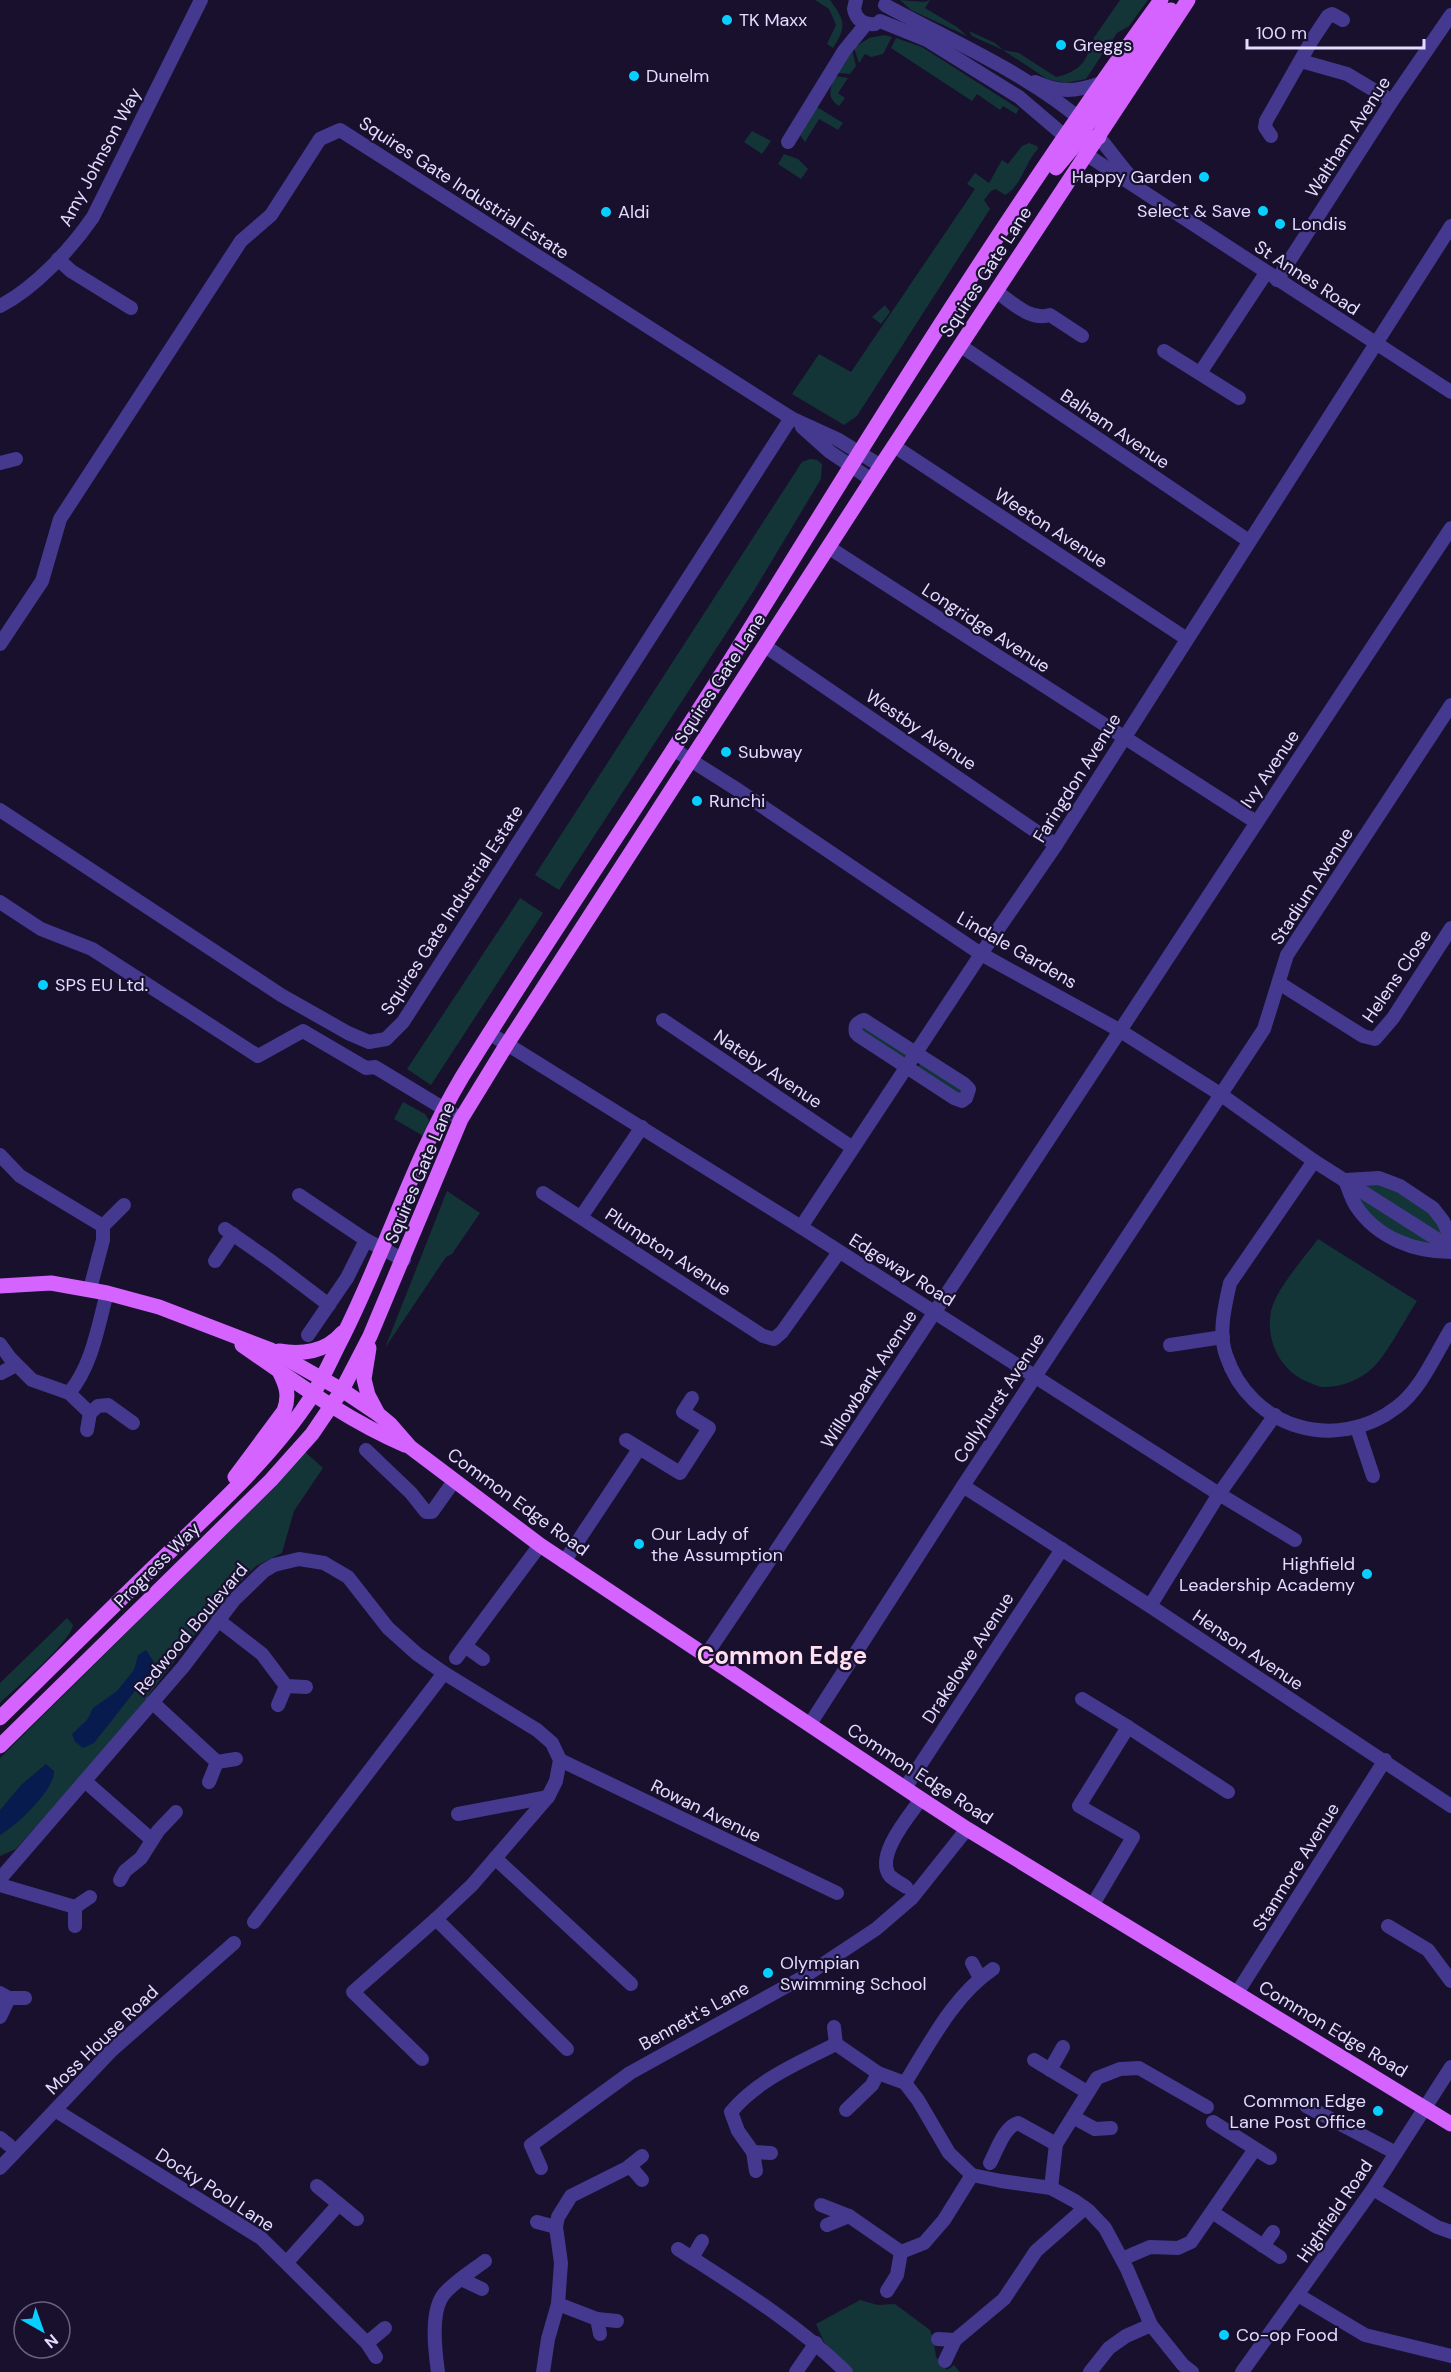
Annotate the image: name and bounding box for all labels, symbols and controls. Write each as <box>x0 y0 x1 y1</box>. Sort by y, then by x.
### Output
place label: TK Maxx <box>739 8 807 32</box>
scale bar <box>1247 12 1424 50</box>
marker: TK Maxx <box>720 13 734 27</box>
text: 100 m <box>1256 21 1307 45</box>
place label: Greggs <box>1073 33 1132 57</box>
marker: Greggs <box>1054 38 1068 52</box>
place label: Dunelm <box>646 64 709 88</box>
marker: Dunelm <box>627 69 641 83</box>
street label: Waltham Avenue <box>1300 72 1396 202</box>
street label: Amy Johnson Way <box>53 83 147 231</box>
street label: Squires Gate Industrial Estate <box>354 111 574 265</box>
place label: Happy Garden <box>1072 165 1192 189</box>
marker: Happy Garden <box>1197 170 1211 184</box>
place label: Select & Save <box>1137 199 1251 223</box>
place label: Aldi <box>618 200 650 224</box>
street label: Squires Gate Lane <box>935 202 1037 342</box>
marker: Select & Save <box>1256 204 1270 218</box>
marker: Aldi <box>599 205 613 219</box>
place label: Londis <box>1292 212 1347 236</box>
marker: Londis <box>1273 217 1287 231</box>
street label: St Annes Road <box>1250 235 1364 321</box>
street label: Balham Avenue <box>1056 384 1174 474</box>
street label: Weeton Avenue <box>990 482 1112 574</box>
street label: Longridge Avenue <box>917 578 1055 678</box>
street label: Squires Gate Lane <box>669 609 771 749</box>
street label: Westby Avenue <box>861 684 981 776</box>
street label: Faringdon Avenue <box>1028 709 1126 847</box>
street label: Ivy Avenue <box>1235 725 1305 813</box>
place label: Subway <box>738 740 803 764</box>
marker: Subway <box>719 745 733 759</box>
place label: Runchi <box>709 789 765 813</box>
marker: Runchi <box>690 794 704 808</box>
street label: Squires Gate Industrial Estate <box>375 800 529 1020</box>
street label: Stadium Avenue <box>1265 823 1359 949</box>
street label: Lindale Gardens <box>953 906 1081 994</box>
street label: Helens Close <box>1357 925 1437 1027</box>
place label: SPS EU Ltd. <box>55 973 148 997</box>
marker: SPS EU Ltd. <box>36 978 50 992</box>
street label: Nateby Avenue <box>709 1024 827 1114</box>
street label: Squires Gate Lane <box>379 1099 461 1247</box>
street label: Plumpton Avenue <box>600 1202 736 1302</box>
street label: Edgeway Road <box>844 1228 960 1312</box>
street label: Willowbank Avenue <box>815 1305 923 1453</box>
street label: Collyhurst Avenue <box>948 1328 1050 1468</box>
street label: Common Edge Road <box>442 1442 594 1562</box>
street label: Progress Way <box>109 1517 205 1613</box>
place label: Our Lady of the Assumption <box>651 1522 783 1567</box>
marker: Our Lady of the Assumption <box>632 1537 646 1551</box>
place label: Highfield Leadership Academy <box>1179 1552 1355 1597</box>
street label: Redwood Boulevard <box>129 1558 253 1700</box>
marker: Highfield Leadership Academy <box>1360 1567 1374 1581</box>
street label: Drakelowe Avenue <box>917 1588 1019 1728</box>
street label: Henson Avenue <box>1188 1604 1308 1696</box>
district label: Common Edge <box>697 1640 867 1671</box>
street label: Common Edge Road <box>842 1718 998 1830</box>
street label: Rowan Avenue <box>647 1774 765 1848</box>
street label: Stanmore Avenue <box>1247 1798 1345 1936</box>
place label: Olympian Swimming School <box>780 1951 927 1996</box>
marker: Olympian Swimming School <box>761 1966 775 1980</box>
street label: Common Edge Road <box>1254 1975 1412 2083</box>
street label: Bennett's Lane <box>635 1976 753 2056</box>
street label: Moss House Road <box>40 1980 164 2100</box>
place label: Common Edge Lane Post Office <box>1230 2089 1366 2134</box>
marker: Common Edge Lane Post Office <box>1371 2104 1385 2118</box>
street label: Docky Pool Lane <box>151 2143 279 2237</box>
street label: Highfield Road <box>1292 2155 1378 2267</box>
north arrow <box>12 2300 72 2360</box>
place label: Co-op Food <box>1236 2323 1338 2347</box>
marker: Co-op Food <box>1217 2328 1231 2342</box>
text: N <box>40 2329 63 2353</box>

